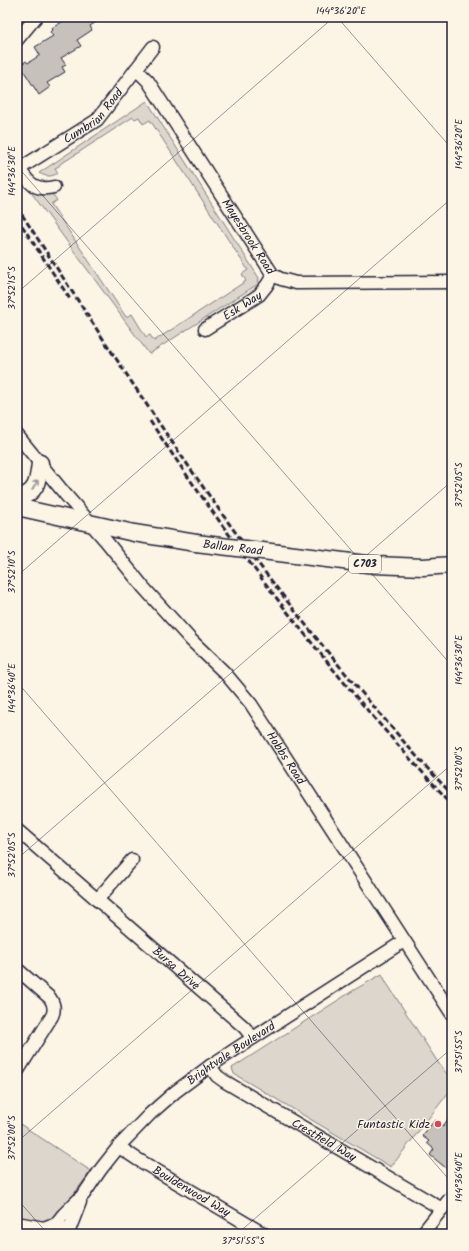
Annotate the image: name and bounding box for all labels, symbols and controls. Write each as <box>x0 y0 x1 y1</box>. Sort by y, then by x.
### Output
text: 144°36'20"E <box>316 3 367 19</box>
street label: Cumbrian Road <box>59 83 128 148</box>
text: 144°36'20"E <box>451 118 467 169</box>
text: 144°36'30"E <box>4 145 20 196</box>
street label: Mayesbrook Road <box>217 195 280 279</box>
text: 37°52'15"S <box>4 266 20 310</box>
street label: Esk Way <box>219 286 266 325</box>
text: 37°52'05"S <box>451 462 467 508</box>
one-way arrow <box>31 479 39 491</box>
street label: Ballan Road <box>202 534 265 561</box>
text: 37°52'10"S <box>4 550 20 594</box>
road number: C703 <box>349 555 381 573</box>
text: 144°36'30"E <box>451 634 467 685</box>
text: 144°36'40"E <box>4 662 20 713</box>
street label: Hobbs Road <box>262 727 311 789</box>
text: 37°52'00"S <box>451 746 467 791</box>
text: 37°52'05"S <box>4 832 20 878</box>
street label: Bursa Drive <box>148 942 205 995</box>
street label: Brightvale Boulevard <box>183 1016 280 1090</box>
text: 37°51'55"S <box>451 1030 467 1074</box>
street label: Crestfield Way <box>288 1113 361 1167</box>
text: 37°52'00"S <box>4 1115 20 1160</box>
place label: Funtastic Kidz <box>357 1115 430 1134</box>
marker: Funtastic Kidz <box>433 1119 443 1129</box>
text: 144°36'40"E <box>451 1151 467 1202</box>
street label: Boulderwood Way <box>149 1161 234 1222</box>
text: 37°51'55"S <box>221 1233 265 1249</box>

